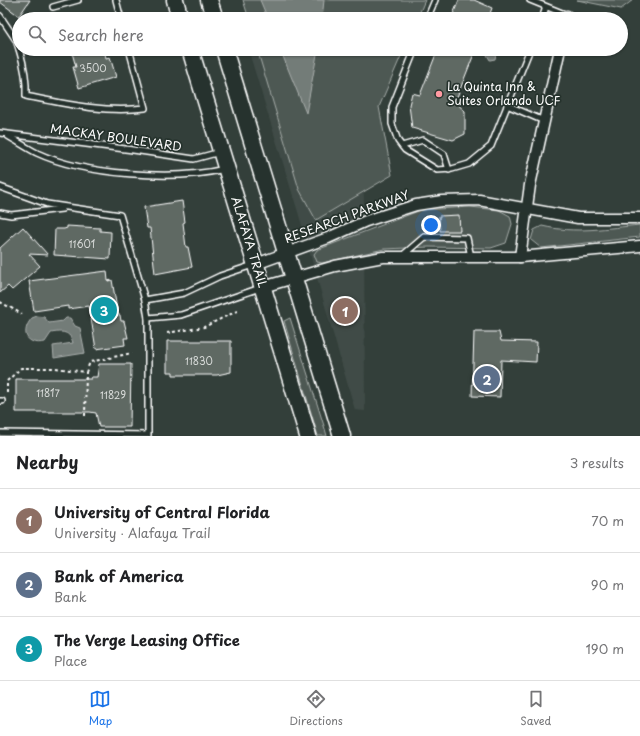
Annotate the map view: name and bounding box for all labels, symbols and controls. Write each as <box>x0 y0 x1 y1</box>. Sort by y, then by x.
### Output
search box <box>12 12 628 56</box>
icon: search <box>26 23 48 45</box>
text: Search here <box>58 23 144 46</box>
house number: 3500 <box>79 60 107 75</box>
place label: La Quinta Inn & Suites Orlando UCF <box>447 77 561 109</box>
marker: La Quinta Inn & Suites Orlando UCF <box>434 89 444 99</box>
street label: MACKAY BOULEVARD <box>49 119 183 155</box>
street label: RESEARCH PARKWAY <box>282 185 412 247</box>
street label: ALAFAYA TRAIL <box>228 194 272 290</box>
your location <box>421 215 441 235</box>
house number: 11601 <box>69 236 95 251</box>
pin: 3 <box>91 295 117 325</box>
pin: 1 <box>332 296 358 326</box>
house number: 11830 <box>185 353 213 368</box>
pin: 2 <box>474 364 500 394</box>
house number: 11817 <box>36 385 61 400</box>
house number: 11829 <box>100 387 126 402</box>
text: Nearby <box>16 449 78 475</box>
text: 3 results <box>570 453 624 472</box>
text: University of Central Florida <box>54 500 270 523</box>
text: 1 <box>26 511 32 530</box>
text: 70 m <box>591 511 624 530</box>
text: University · Alafaya Trail <box>54 523 211 542</box>
text: Bank of America <box>54 564 184 587</box>
text: 2 <box>24 575 34 594</box>
text: 90 m <box>591 575 624 594</box>
text: Bank <box>54 587 87 606</box>
text: The Verge Leasing Office <box>54 628 240 651</box>
text: 3 <box>25 639 33 658</box>
text: 190 m <box>585 639 624 658</box>
text: Place <box>54 651 87 670</box>
tab: Map <box>89 688 112 729</box>
tab: Directions <box>289 688 343 729</box>
tab: Saved <box>520 688 551 729</box>

